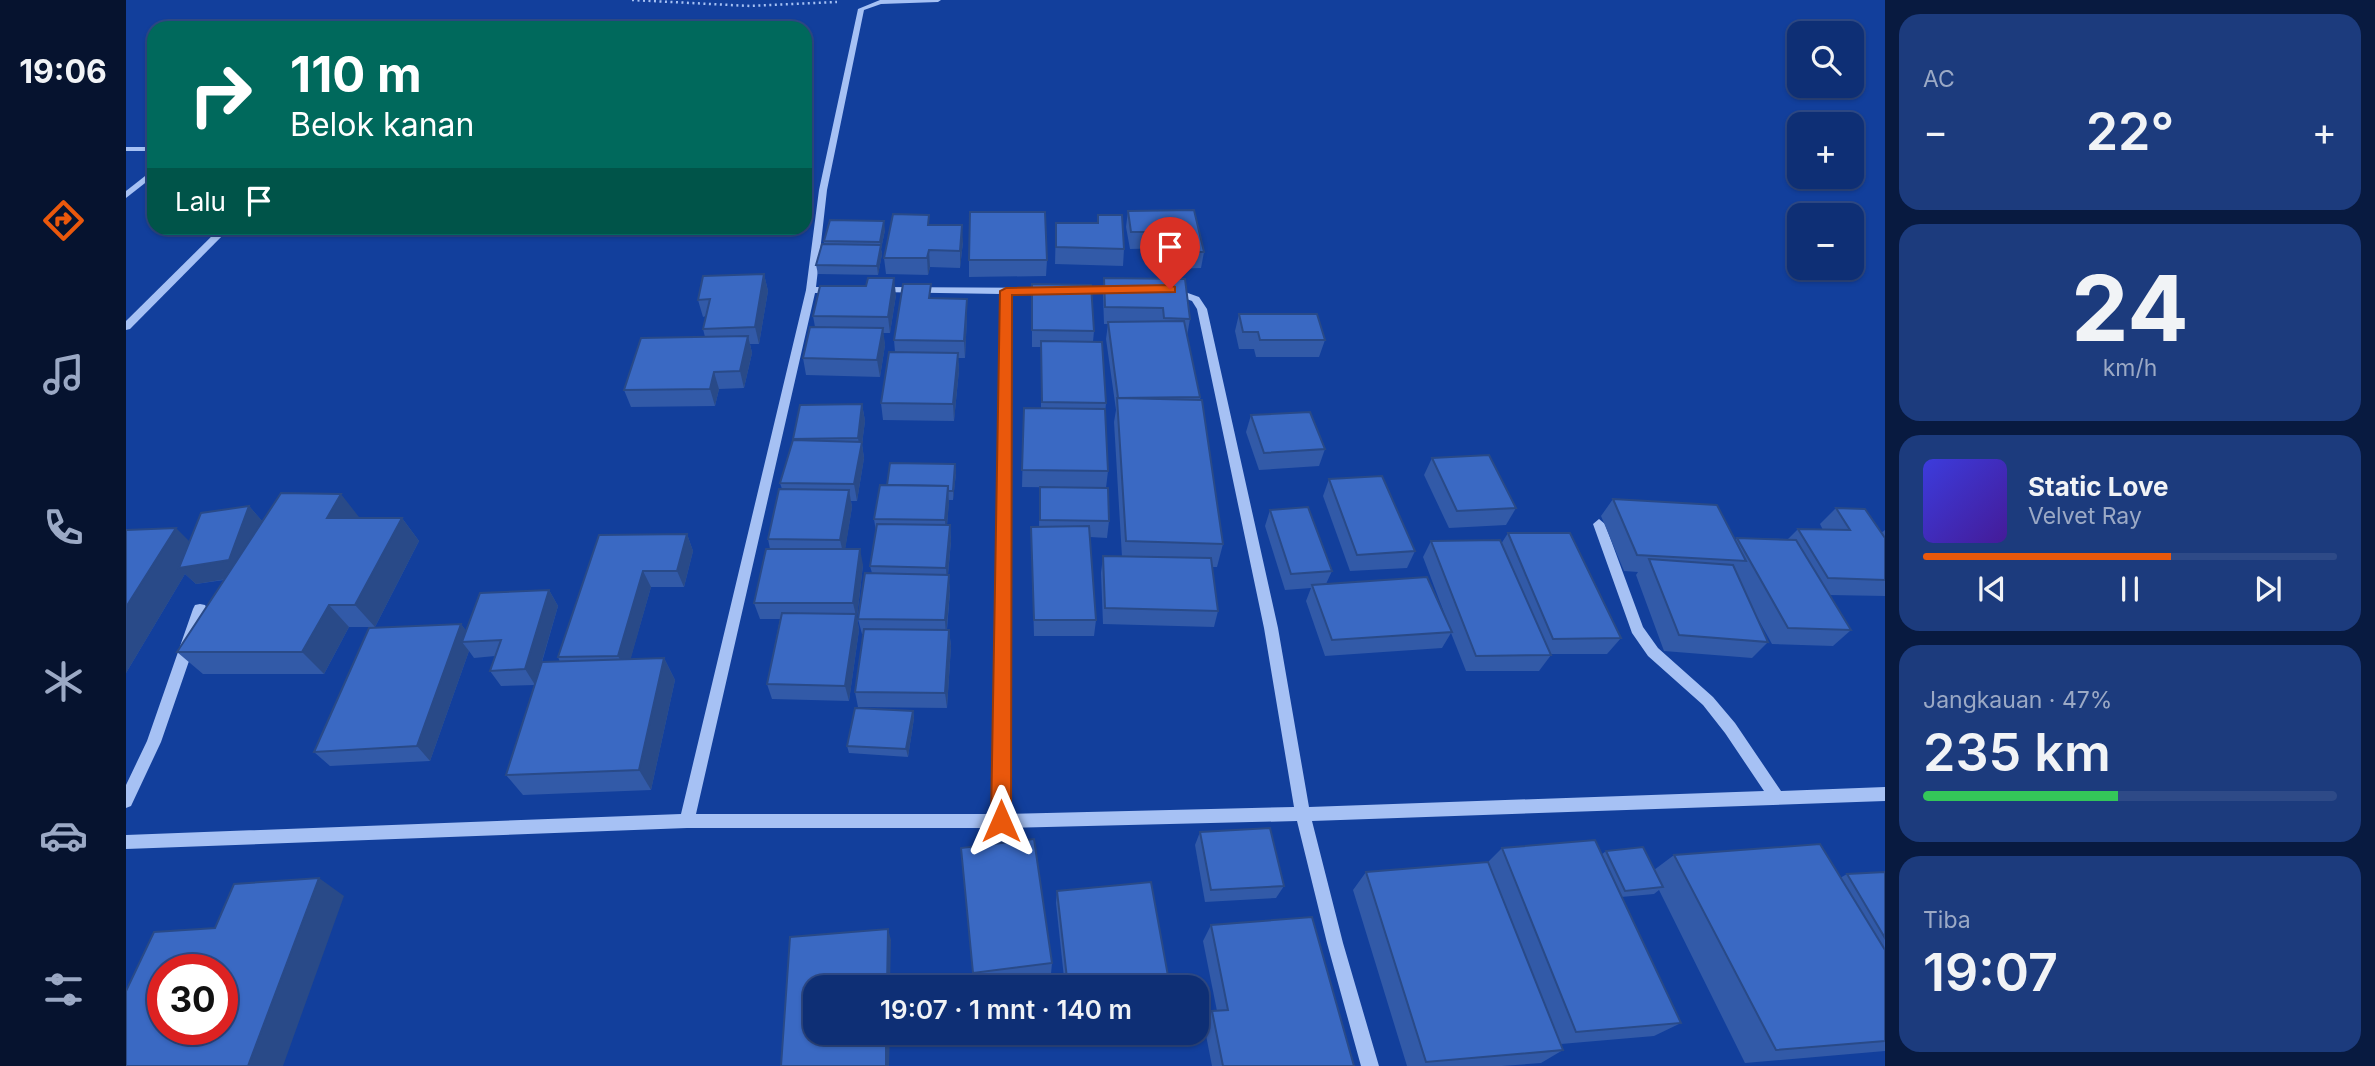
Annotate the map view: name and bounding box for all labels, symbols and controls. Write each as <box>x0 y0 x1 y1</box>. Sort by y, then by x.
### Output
map controls <box>1787 21 1864 280</box>
button: search <box>1787 21 1864 98</box>
text: 110 m <box>290 45 422 104</box>
icon: right <box>175 49 266 140</box>
text: 19:06 <box>19 52 107 91</box>
text: AC <box>1923 65 1955 93</box>
text: 22° <box>2086 100 2174 163</box>
text: Belok kanan <box>290 105 474 144</box>
text: − <box>1923 108 1948 154</box>
text: + <box>2312 108 2337 154</box>
button: + <box>1787 112 1864 189</box>
icon: arrive <box>240 182 278 220</box>
text: Lalu <box>175 186 226 217</box>
icon: directions <box>39 196 88 245</box>
button: − <box>1787 203 1864 280</box>
pin <box>1140 217 1200 289</box>
icon: arrive <box>1151 228 1189 266</box>
text: 24 <box>2071 253 2189 363</box>
icon: music <box>39 350 88 399</box>
text: km/h <box>2103 354 2157 382</box>
text: Static Love <box>2028 471 2169 502</box>
text: Velvet Ray <box>2028 502 2142 530</box>
icon: phone <box>39 503 88 552</box>
icon: previous <box>1973 570 2011 608</box>
icon: pause <box>2111 570 2149 608</box>
icon: next <box>2249 570 2287 608</box>
icon: climate <box>39 657 88 706</box>
text: Jangkauan · 47% <box>1923 686 2112 714</box>
text: 235 km <box>1923 721 2111 784</box>
position arrow <box>964 784 1038 858</box>
icon: car <box>39 811 88 860</box>
text: Tiba <box>1923 906 1971 934</box>
text: 19:07 <box>1923 941 2058 1004</box>
speed limit sign: 30 <box>147 954 238 1045</box>
icon: filters <box>39 965 88 1014</box>
text: 19:07 · 1 mnt · 140 m <box>880 994 1132 1025</box>

